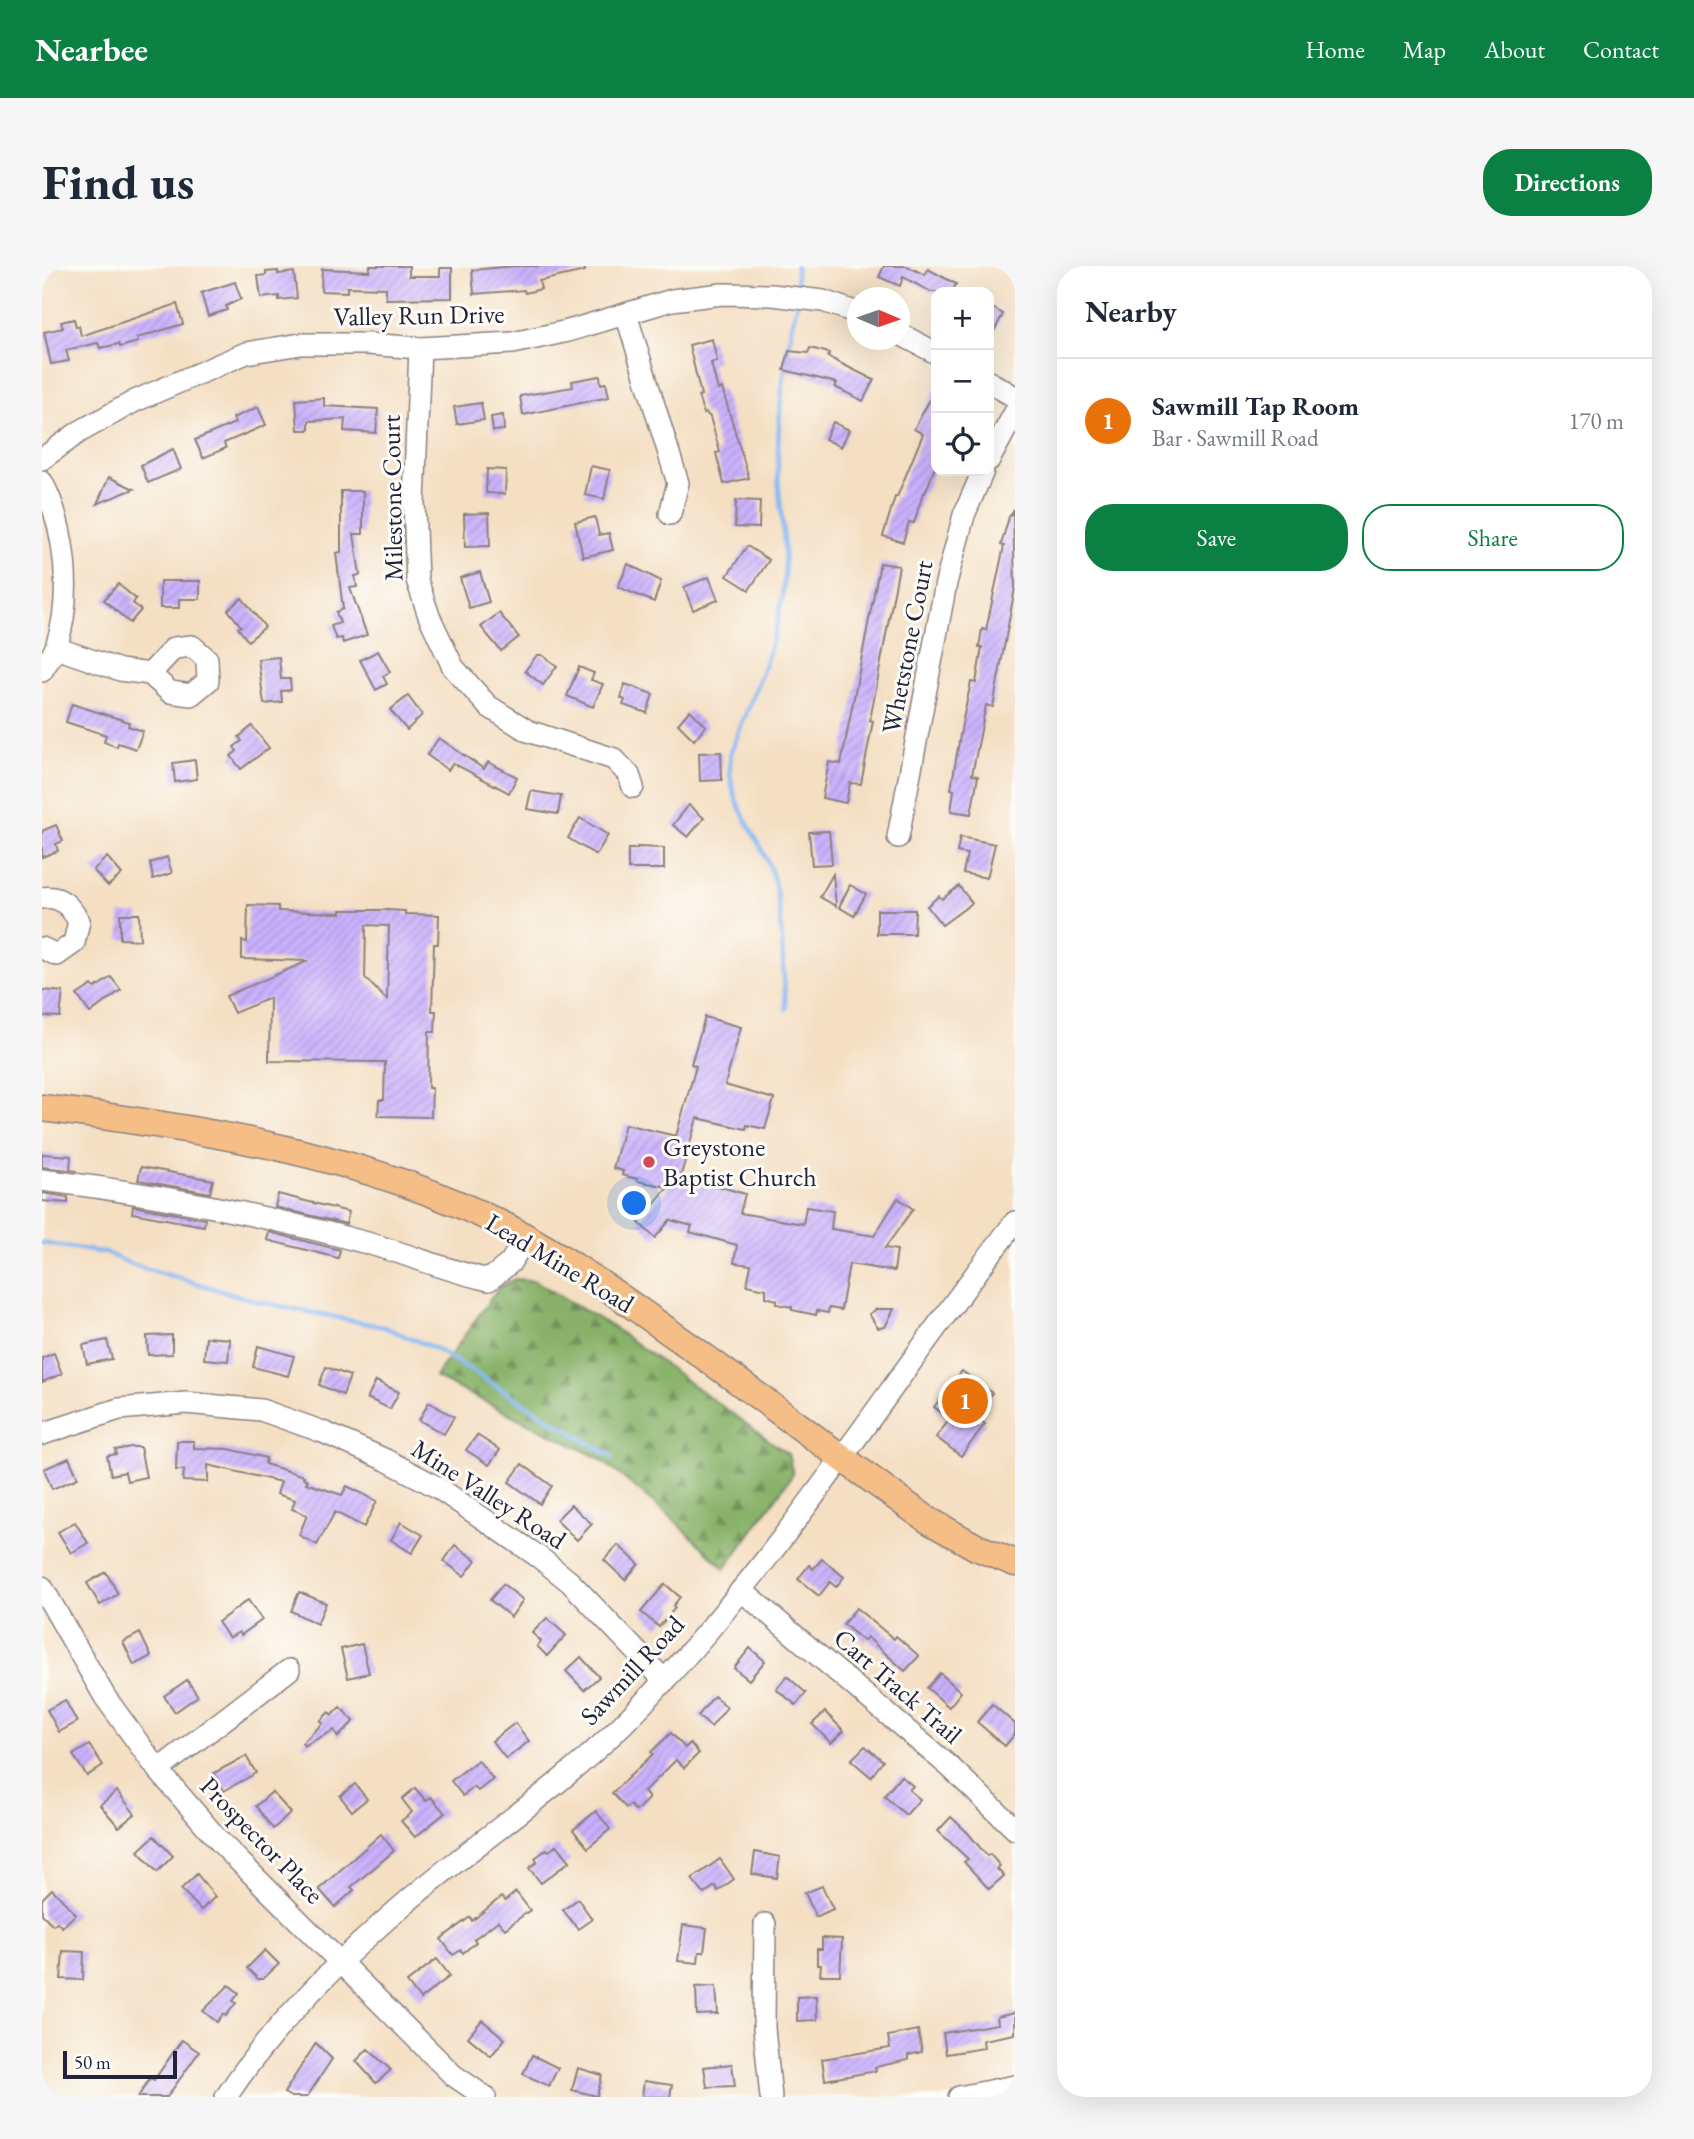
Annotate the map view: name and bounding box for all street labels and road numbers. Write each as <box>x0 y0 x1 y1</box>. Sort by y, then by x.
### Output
street label: Valley Run Drive <box>333 297 505 333</box>
street label: Milestone Court <box>374 414 410 582</box>
street label: Whetstone Court <box>874 557 940 737</box>
street label: Lead Mine Road <box>480 1205 641 1321</box>
street label: Mine Valley Road <box>405 1431 573 1557</box>
street label: Sawmill Road <box>572 1607 692 1732</box>
street label: Cart Track Trail <box>827 1621 969 1751</box>
street label: Prospector Place <box>193 1769 331 1911</box>

